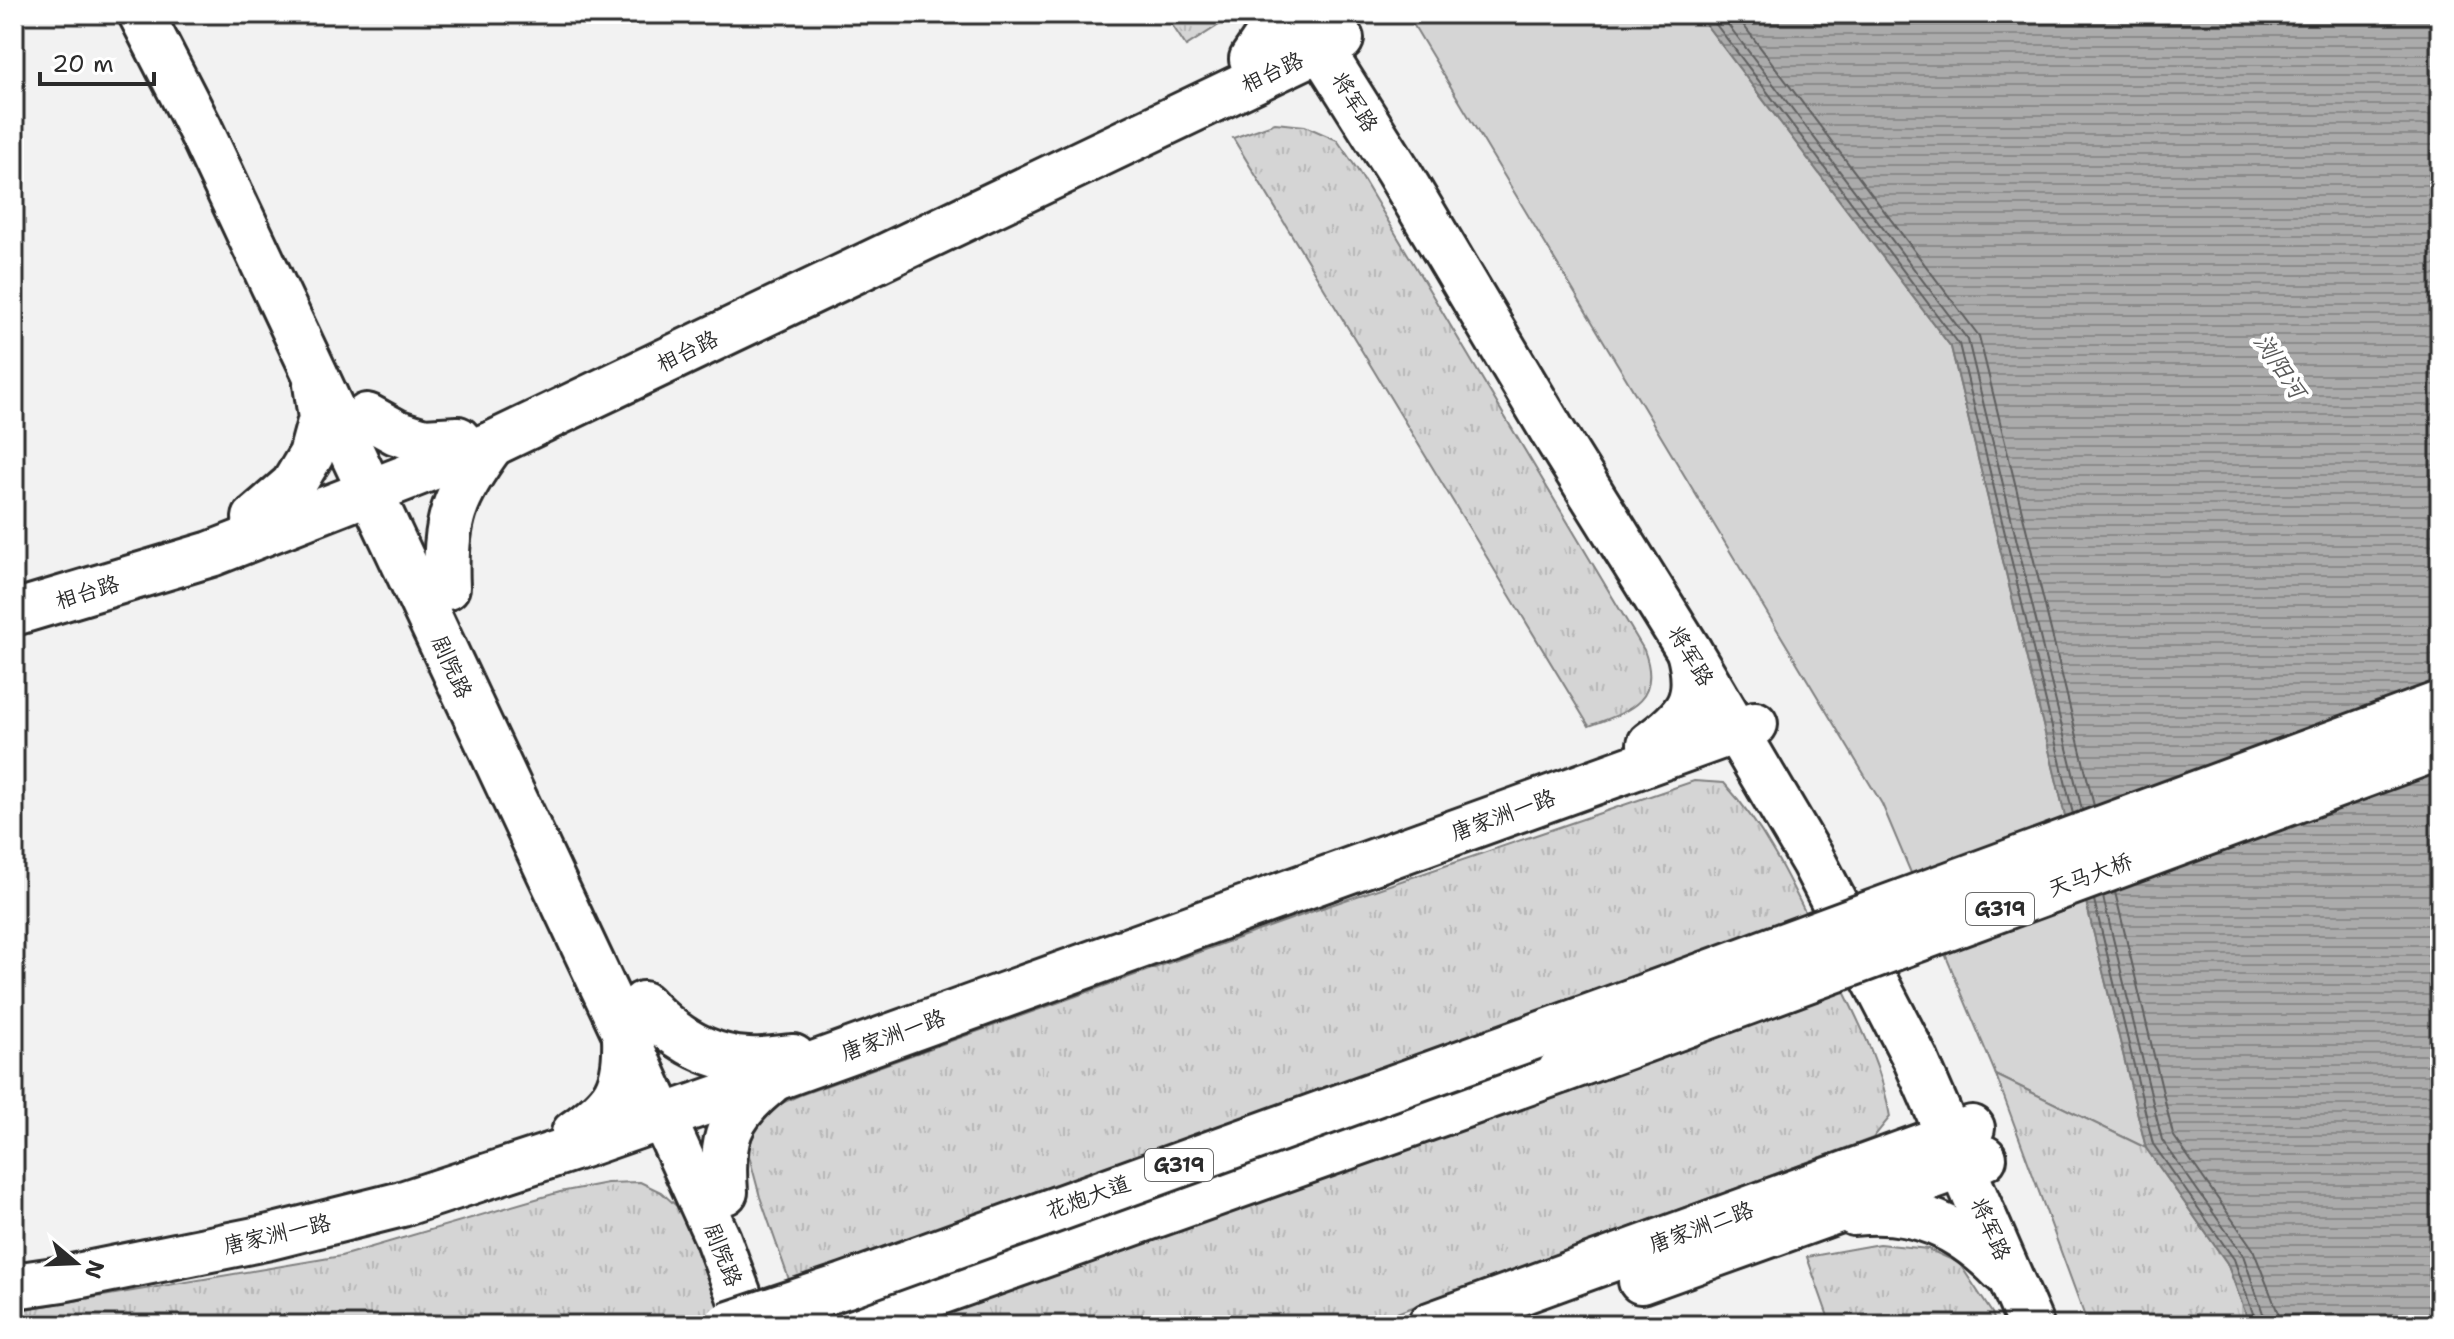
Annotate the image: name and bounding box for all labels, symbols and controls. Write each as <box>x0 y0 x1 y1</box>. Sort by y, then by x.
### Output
scale bar <box>40 36 154 86</box>
street label: 相台路 <box>1236 45 1308 99</box>
text: 20 m <box>52 48 114 80</box>
street label: 将军路 <box>1325 66 1385 138</box>
street label: 相台路 <box>651 323 723 379</box>
water label: 浏阳河 <box>2247 327 2316 408</box>
street label: 相台路 <box>51 568 123 616</box>
street label: 将军路 <box>1662 620 1720 692</box>
street label: 剧院路 <box>425 631 479 703</box>
street label: 唐家洲一路 <box>1446 783 1560 847</box>
street label: 天马大桥 <box>2044 846 2136 904</box>
road number: G319 <box>1966 893 2034 925</box>
street label: 唐家洲一路 <box>836 1003 950 1067</box>
road number: G319 <box>1145 1149 1213 1181</box>
street label: 花炮大道 <box>1042 1168 1134 1226</box>
street label: 将军路 <box>1964 1193 2018 1265</box>
street label: 唐家洲二路 <box>1644 1195 1758 1259</box>
street label: 唐家洲一路 <box>220 1207 334 1261</box>
street label: 剧院路 <box>697 1219 749 1291</box>
north arrow <box>36 1223 116 1303</box>
text: N <box>78 1256 111 1282</box>

